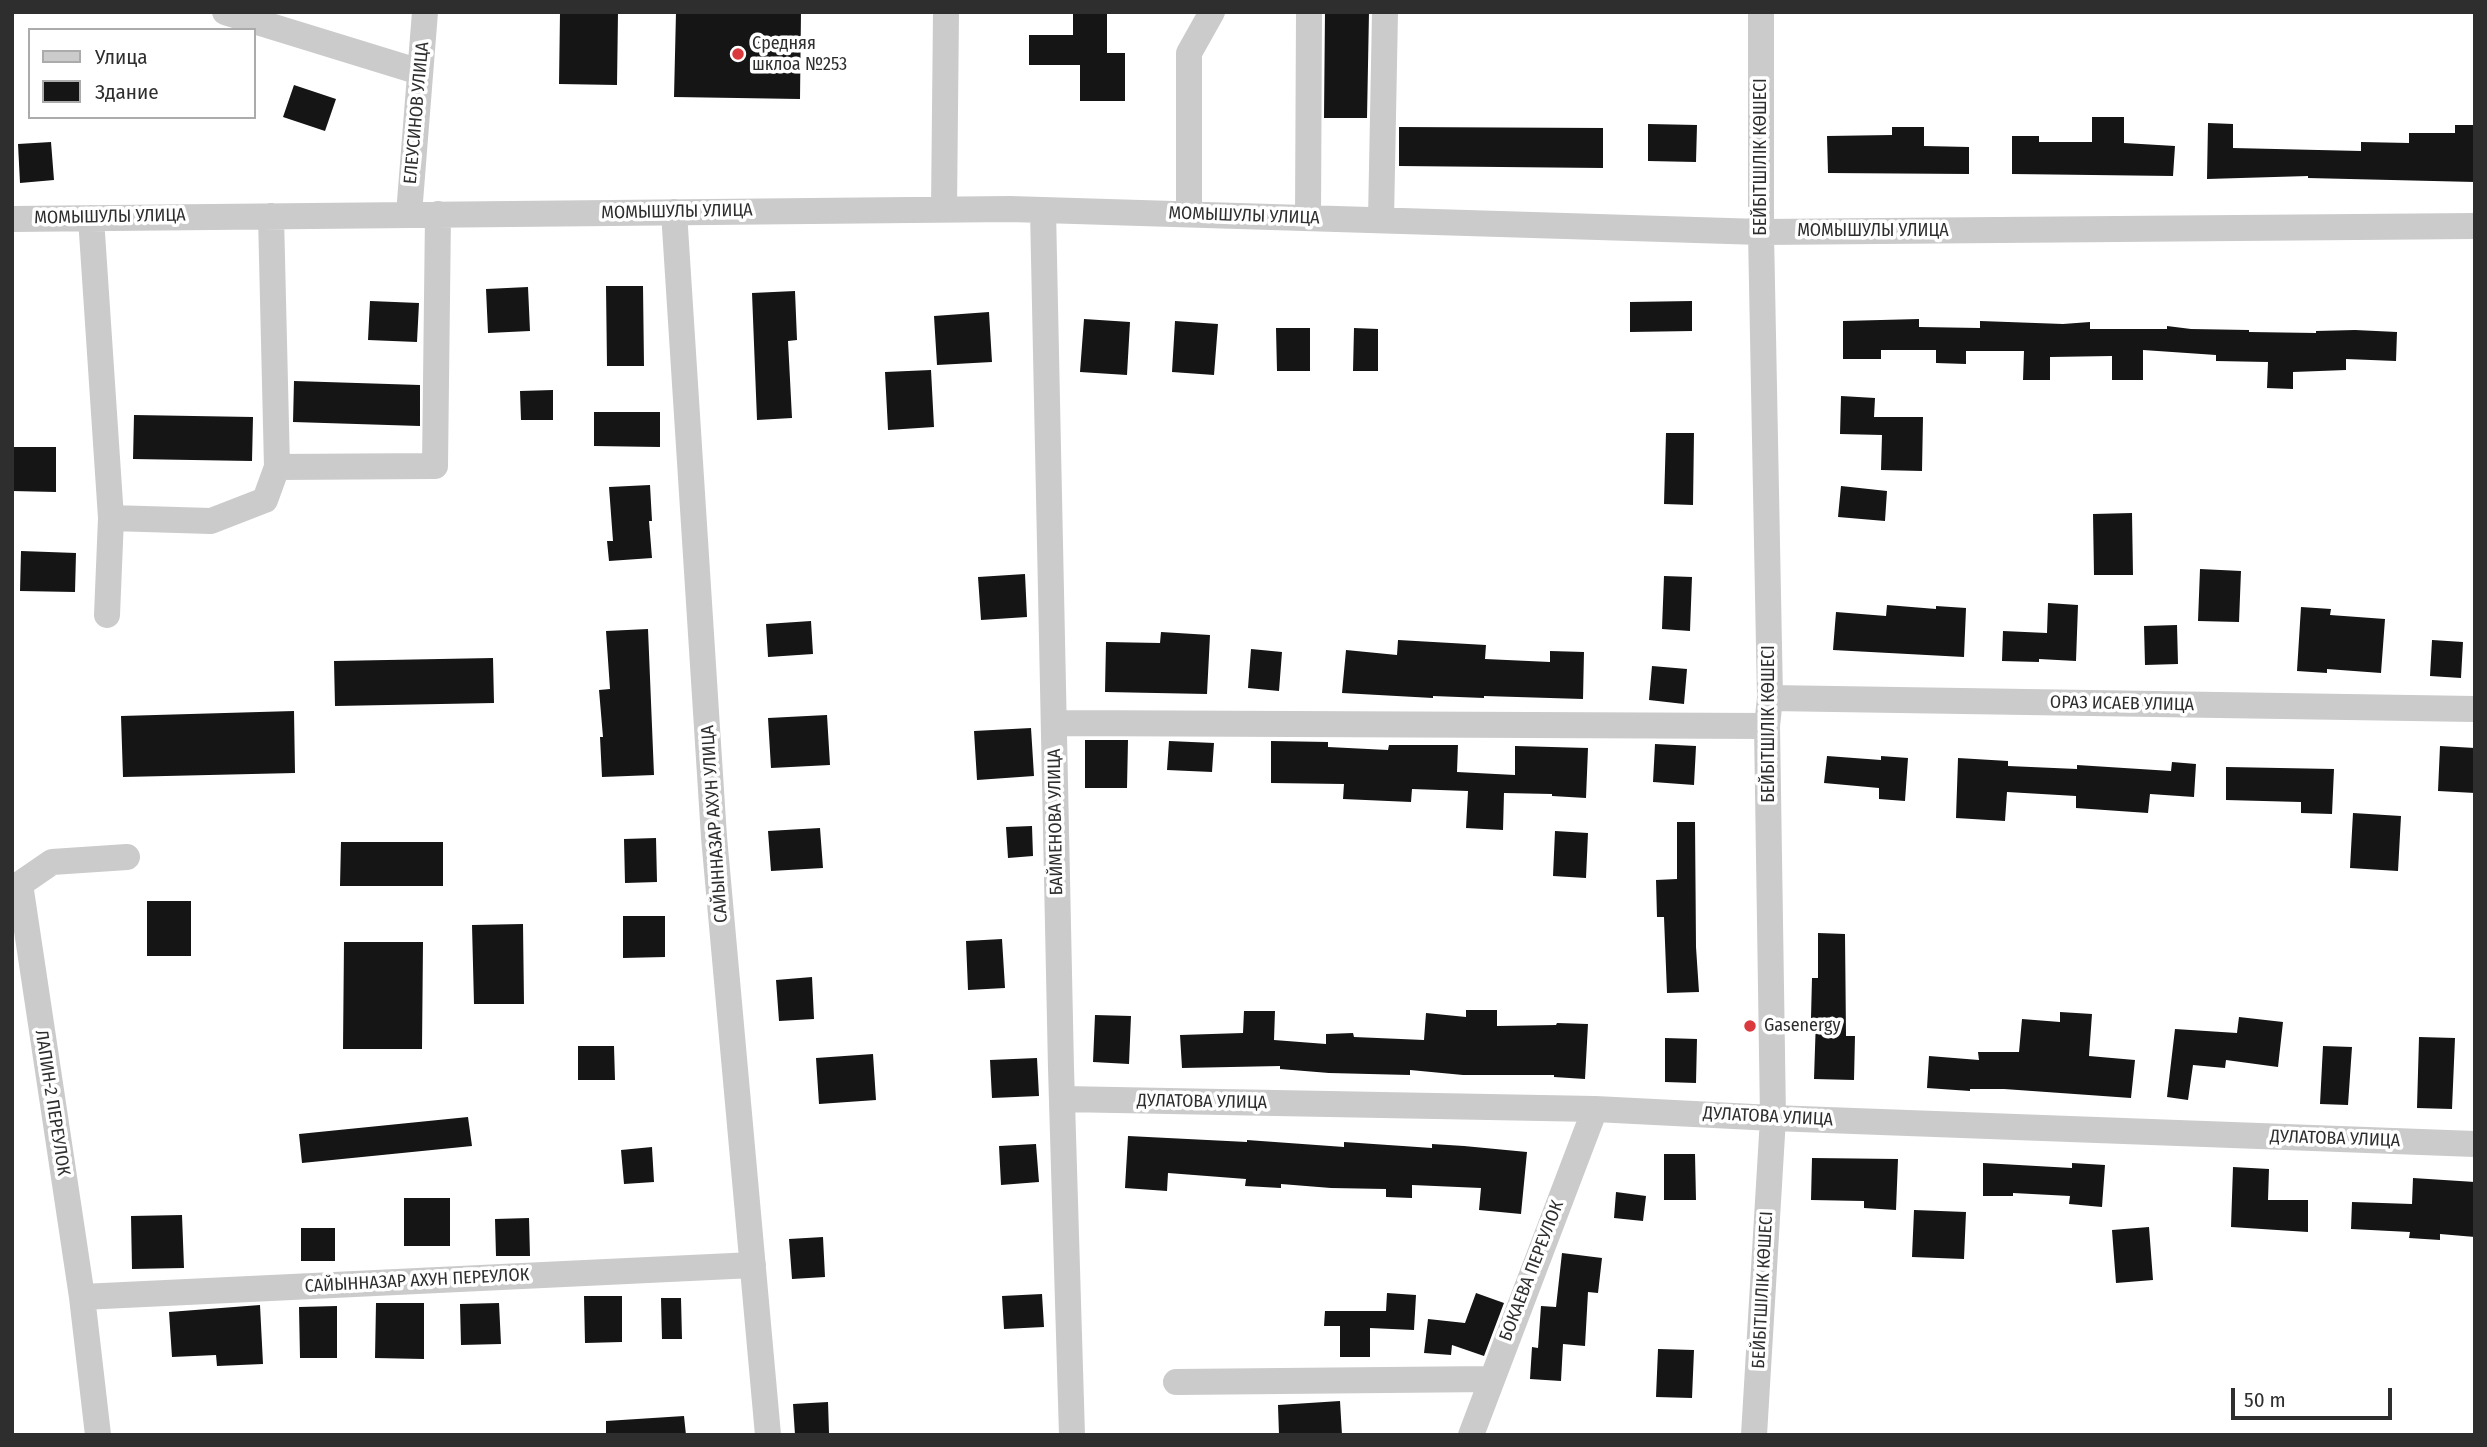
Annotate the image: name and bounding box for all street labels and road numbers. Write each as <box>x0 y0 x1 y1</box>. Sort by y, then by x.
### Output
street label: ЕЛЕУСИНОВ УЛИЦА <box>400 41 434 185</box>
street label: БЕЙБІТШІЛІК КӨШЕСІ <box>1750 78 1772 236</box>
street label: МОМЫШУЛЫ УЛИЦА <box>601 200 753 224</box>
street label: МОМЫШУЛЫ УЛИЦА <box>1168 203 1320 229</box>
street label: МОМЫШУЛЫ УЛИЦА <box>34 205 186 229</box>
street label: МОМЫШУЛЫ УЛИЦА <box>1797 220 1949 242</box>
street label: БЕЙБІТШІЛІК КӨШЕСІ <box>1758 645 1780 803</box>
street label: ОРАЗ ИСАЕВ УЛИЦА <box>2050 692 2194 716</box>
street label: САЙЫННАЗАР АХУН УЛИЦА <box>697 724 733 924</box>
street label: БАЙМЕНОВА УЛИЦА <box>1044 748 1068 896</box>
street label: ЛАПИН-2 ПЕРЕУЛОК <box>30 1028 74 1178</box>
street label: ДУЛАТОВА УЛИЦА <box>1137 1090 1267 1114</box>
street label: ДУЛАТОВА УЛИЦА <box>1702 1103 1834 1131</box>
street label: ДУЛАТОВА УЛИЦА <box>2270 1126 2400 1152</box>
street label: БОКАЕВА ПЕРЕУЛОК <box>1495 1198 1569 1344</box>
street label: БЕЙБІТШІЛІК КӨШЕСІ <box>1748 1211 1778 1369</box>
street label: САЙЫННАЗАР АХУН ПЕРЕУЛОК <box>304 1264 530 1298</box>

